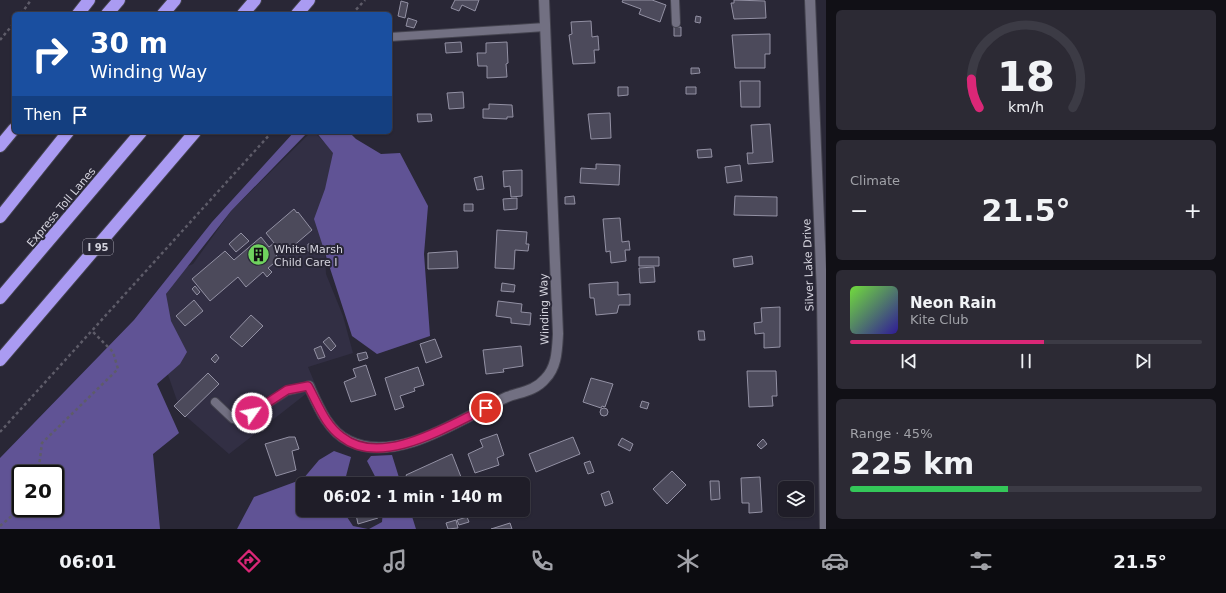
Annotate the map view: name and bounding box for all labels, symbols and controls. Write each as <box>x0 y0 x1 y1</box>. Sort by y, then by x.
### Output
text: 30 m <box>90 27 168 60</box>
icon: right <box>24 28 76 80</box>
text: 18 <box>997 52 1055 101</box>
text: Winding Way <box>90 61 207 82</box>
text: km/h <box>1008 98 1044 114</box>
icon: arrive <box>69 104 91 126</box>
text: Then <box>24 106 61 124</box>
street label: Express Toll Lanes <box>24 165 99 250</box>
text: Climate <box>850 173 900 188</box>
text: 21.5° <box>981 193 1071 228</box>
text: − <box>850 198 868 223</box>
text: + <box>1184 198 1202 223</box>
street label: Silver Lake Drive <box>800 218 817 312</box>
road number: I 95 <box>83 239 113 255</box>
building icon: White Marsh Child Care I <box>245 242 271 268</box>
place label: White Marsh Child Care I <box>274 243 343 269</box>
street label: Winding Way <box>537 273 552 345</box>
text: Neon Rain <box>910 294 996 312</box>
text: Kite Club <box>910 312 969 327</box>
icon: previous <box>898 350 920 372</box>
icon: pause <box>1015 350 1037 372</box>
icon: next <box>1132 350 1154 372</box>
pin <box>469 391 503 425</box>
position arrow <box>231 392 273 434</box>
icon: arrive <box>475 397 497 419</box>
text: Range · 45% <box>850 426 933 441</box>
text: 225 km <box>850 446 974 481</box>
speed limit sign: 20 <box>12 465 64 517</box>
map controls <box>778 481 814 517</box>
button: layers <box>778 481 814 517</box>
text: 06:02 · 1 min · 140 m <box>323 488 503 506</box>
icon: directions <box>235 547 263 575</box>
icon: music <box>381 547 409 575</box>
icon: phone <box>528 547 556 575</box>
icon: climate <box>674 547 702 575</box>
icon: car <box>821 547 849 575</box>
icon: filters <box>967 547 995 575</box>
text: 06:01 <box>59 551 117 572</box>
text: 21.5° <box>1113 551 1167 572</box>

